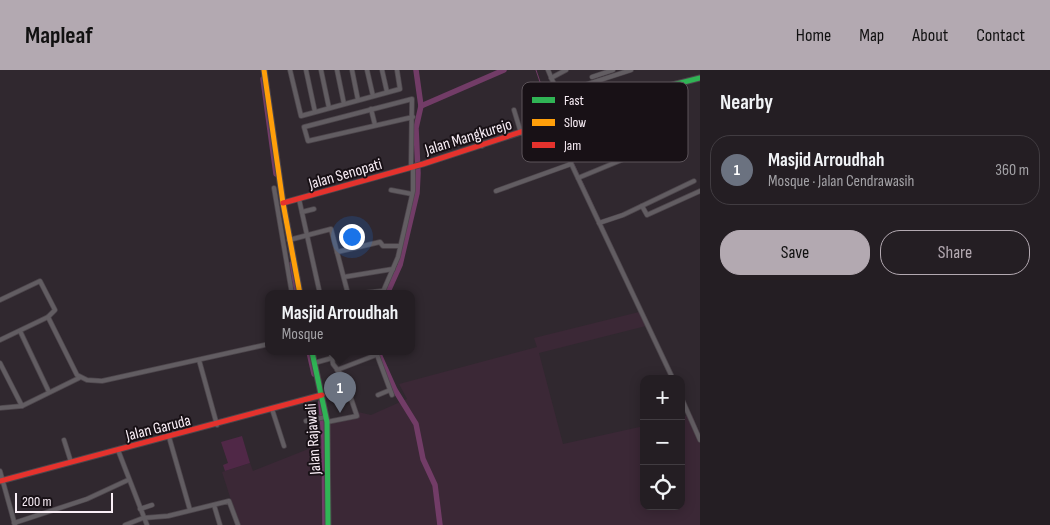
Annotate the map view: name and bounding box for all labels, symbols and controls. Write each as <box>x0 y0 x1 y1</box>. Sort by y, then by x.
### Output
text: Mapleaf <box>25 21 93 50</box>
text: Home <box>796 25 831 46</box>
text: Map <box>859 25 884 46</box>
text: About <box>912 25 948 46</box>
text: Contact <box>976 25 1025 46</box>
legend <box>522 82 688 162</box>
text: Nearby <box>720 90 773 115</box>
text: Fast <box>564 92 584 109</box>
text: Slow <box>564 114 586 131</box>
street label: Jalan Mangkurejo <box>422 115 514 160</box>
text: Jam <box>563 137 581 154</box>
text: Masjid Arroudhah <box>768 149 884 172</box>
street label: Jalan Senopati <box>306 155 384 194</box>
text: 1 <box>734 161 740 180</box>
text: 360 m <box>995 161 1029 180</box>
text: Mosque · Jalan Cendrawasih <box>768 172 914 191</box>
your location <box>339 224 365 250</box>
button: Save <box>720 230 870 275</box>
button: Share <box>880 230 1030 275</box>
popup <box>265 290 415 355</box>
text: Masjid Arroudhah <box>282 302 398 325</box>
text: Mosque <box>282 325 323 344</box>
pin: 1 <box>324 372 356 413</box>
map controls <box>640 375 685 510</box>
button: + <box>640 375 685 420</box>
street label: Jalan Rajawali <box>302 403 326 476</box>
street label: Jalan Garuda <box>123 411 193 446</box>
button: − <box>640 420 685 465</box>
button: locate <box>640 465 685 510</box>
scale bar <box>15 490 112 513</box>
text: 200 m <box>22 493 51 510</box>

